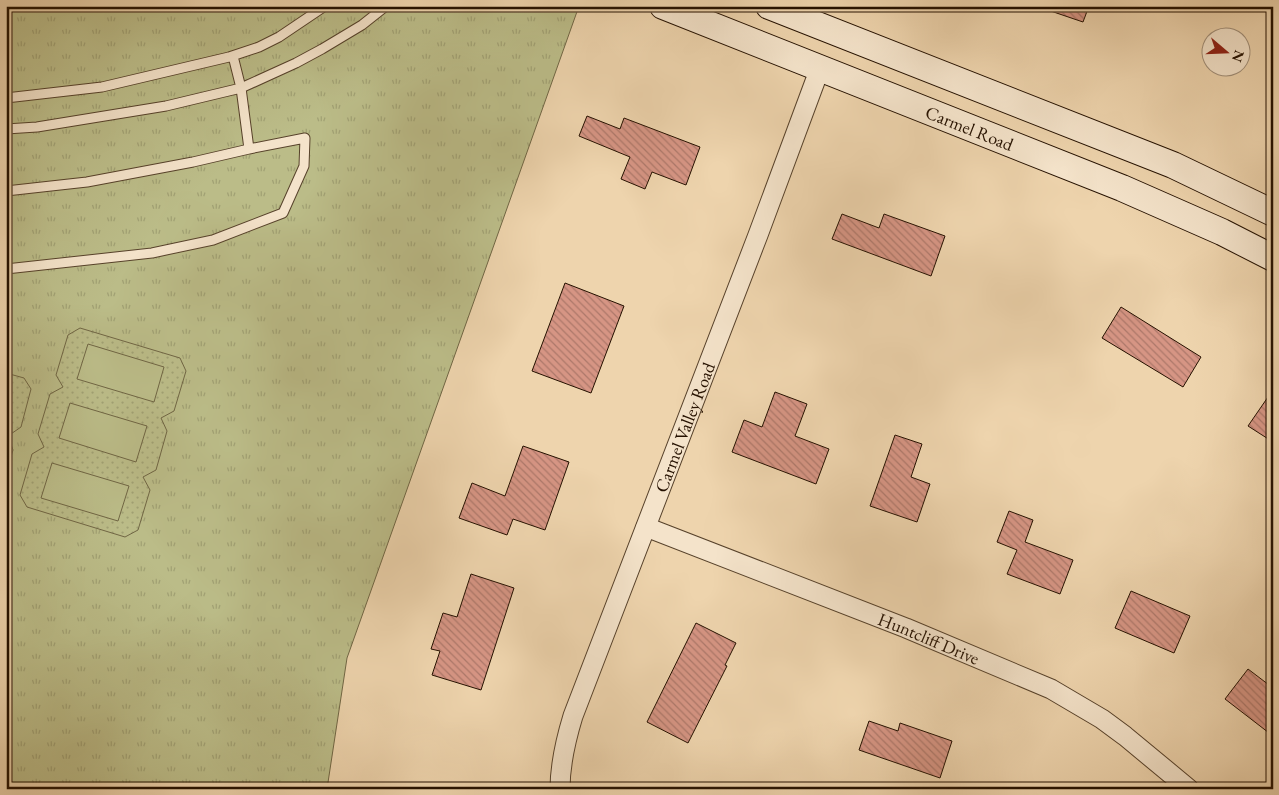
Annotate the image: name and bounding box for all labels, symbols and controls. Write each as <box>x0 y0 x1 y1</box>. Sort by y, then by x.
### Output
north arrow <box>1202 28 1252 78</box>
text: N <box>1228 48 1249 65</box>
street label: Carmel Road <box>922 100 1018 156</box>
street label: Carmel Valley Road <box>649 358 720 495</box>
street label: Huntcliff Drive <box>875 607 983 669</box>

